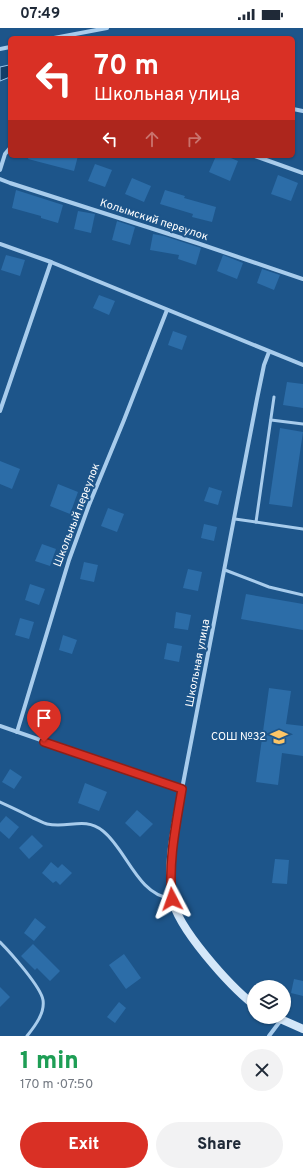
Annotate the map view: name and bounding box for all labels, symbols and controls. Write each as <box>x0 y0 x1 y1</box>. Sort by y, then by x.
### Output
text: 07:49 <box>20 5 60 24</box>
text: 70 m <box>94 49 159 85</box>
icon: left <box>28 52 80 104</box>
text: Школьная улица <box>94 84 240 107</box>
icon: left <box>99 128 121 150</box>
icon: ahead <box>141 128 163 150</box>
icon: right <box>183 128 205 150</box>
street label: Колымский переулок <box>98 196 210 244</box>
street label: Школьный переулок <box>51 461 103 569</box>
street label: Школьная улица <box>183 618 213 708</box>
pin <box>27 701 61 742</box>
icon: arrive <box>33 707 55 729</box>
school or university icon: СОШ №32 <box>269 727 289 747</box>
place label: СОШ №32 <box>211 730 266 744</box>
position arrow <box>151 878 193 920</box>
map controls <box>247 980 291 1024</box>
button: layers <box>247 980 291 1024</box>
text: 1 min <box>20 1047 79 1077</box>
button: close <box>241 1049 283 1091</box>
text: 170 m · 07:50 <box>20 1077 93 1093</box>
button: Exit <box>20 1122 148 1168</box>
button: Share <box>156 1122 283 1168</box>

